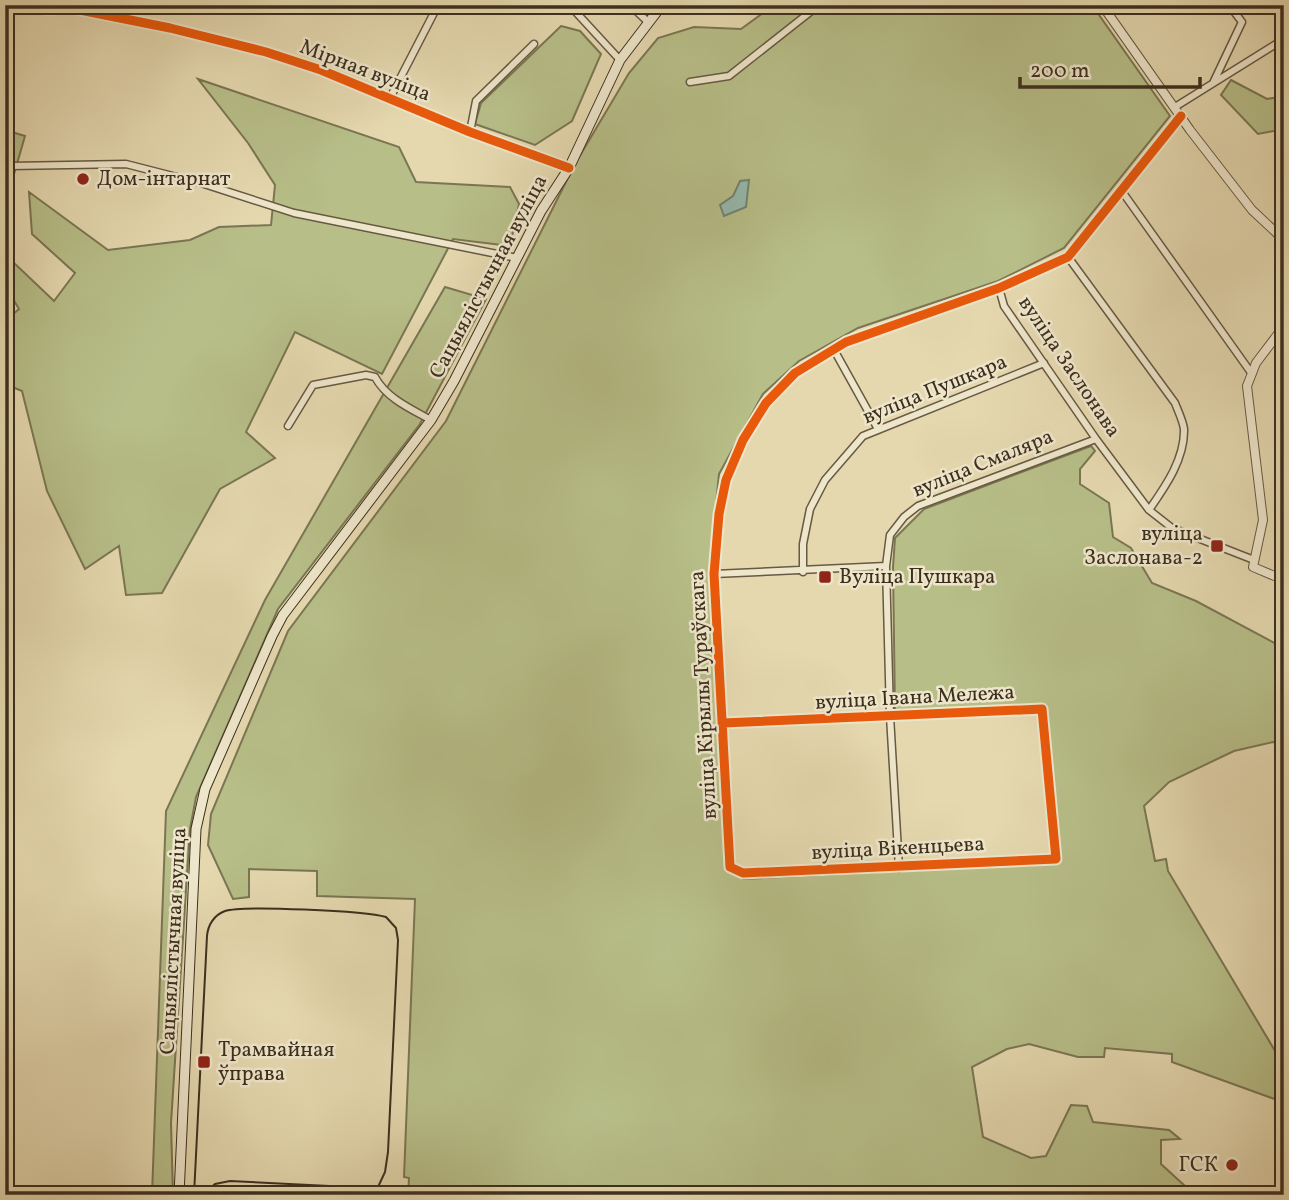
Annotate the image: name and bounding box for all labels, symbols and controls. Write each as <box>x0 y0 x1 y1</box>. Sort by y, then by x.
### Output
street label: Мірная вуліца <box>295 33 435 109</box>
scale bar <box>1020 46 1200 90</box>
text: 200 m <box>1030 57 1090 86</box>
place label: Дом-інтарнат <box>97 165 231 194</box>
street label: Сацыялістычная вуліца <box>423 170 555 384</box>
marker: Дом-інтарнат <box>75 171 91 187</box>
street label: вуліца Заслонава <box>1011 291 1127 443</box>
street label: вуліца Пушкара <box>859 348 1011 432</box>
street label: вуліца Смаляра <box>908 423 1058 505</box>
place label: вуліца Заслонава-2 <box>1084 520 1203 573</box>
marker: вуліца Заслонава-2 <box>1209 538 1225 554</box>
place label: Вуліца Пушкара <box>839 563 996 592</box>
marker: Вуліца Пушкара <box>817 569 833 585</box>
street label: вуліца Кірылы Тураўскага <box>683 570 725 820</box>
street label: вуліца Івана Мележа <box>815 678 1015 718</box>
street label: Сацыялістычная вуліца <box>154 827 194 1055</box>
street label: вуліца Вікенцьева <box>811 830 985 868</box>
place label: Трамвайная ўправа <box>218 1036 334 1089</box>
marker: Трамвайная ўправа <box>196 1054 212 1070</box>
place label: ГСК <box>1178 1151 1218 1180</box>
marker: ГСК <box>1224 1157 1240 1173</box>

